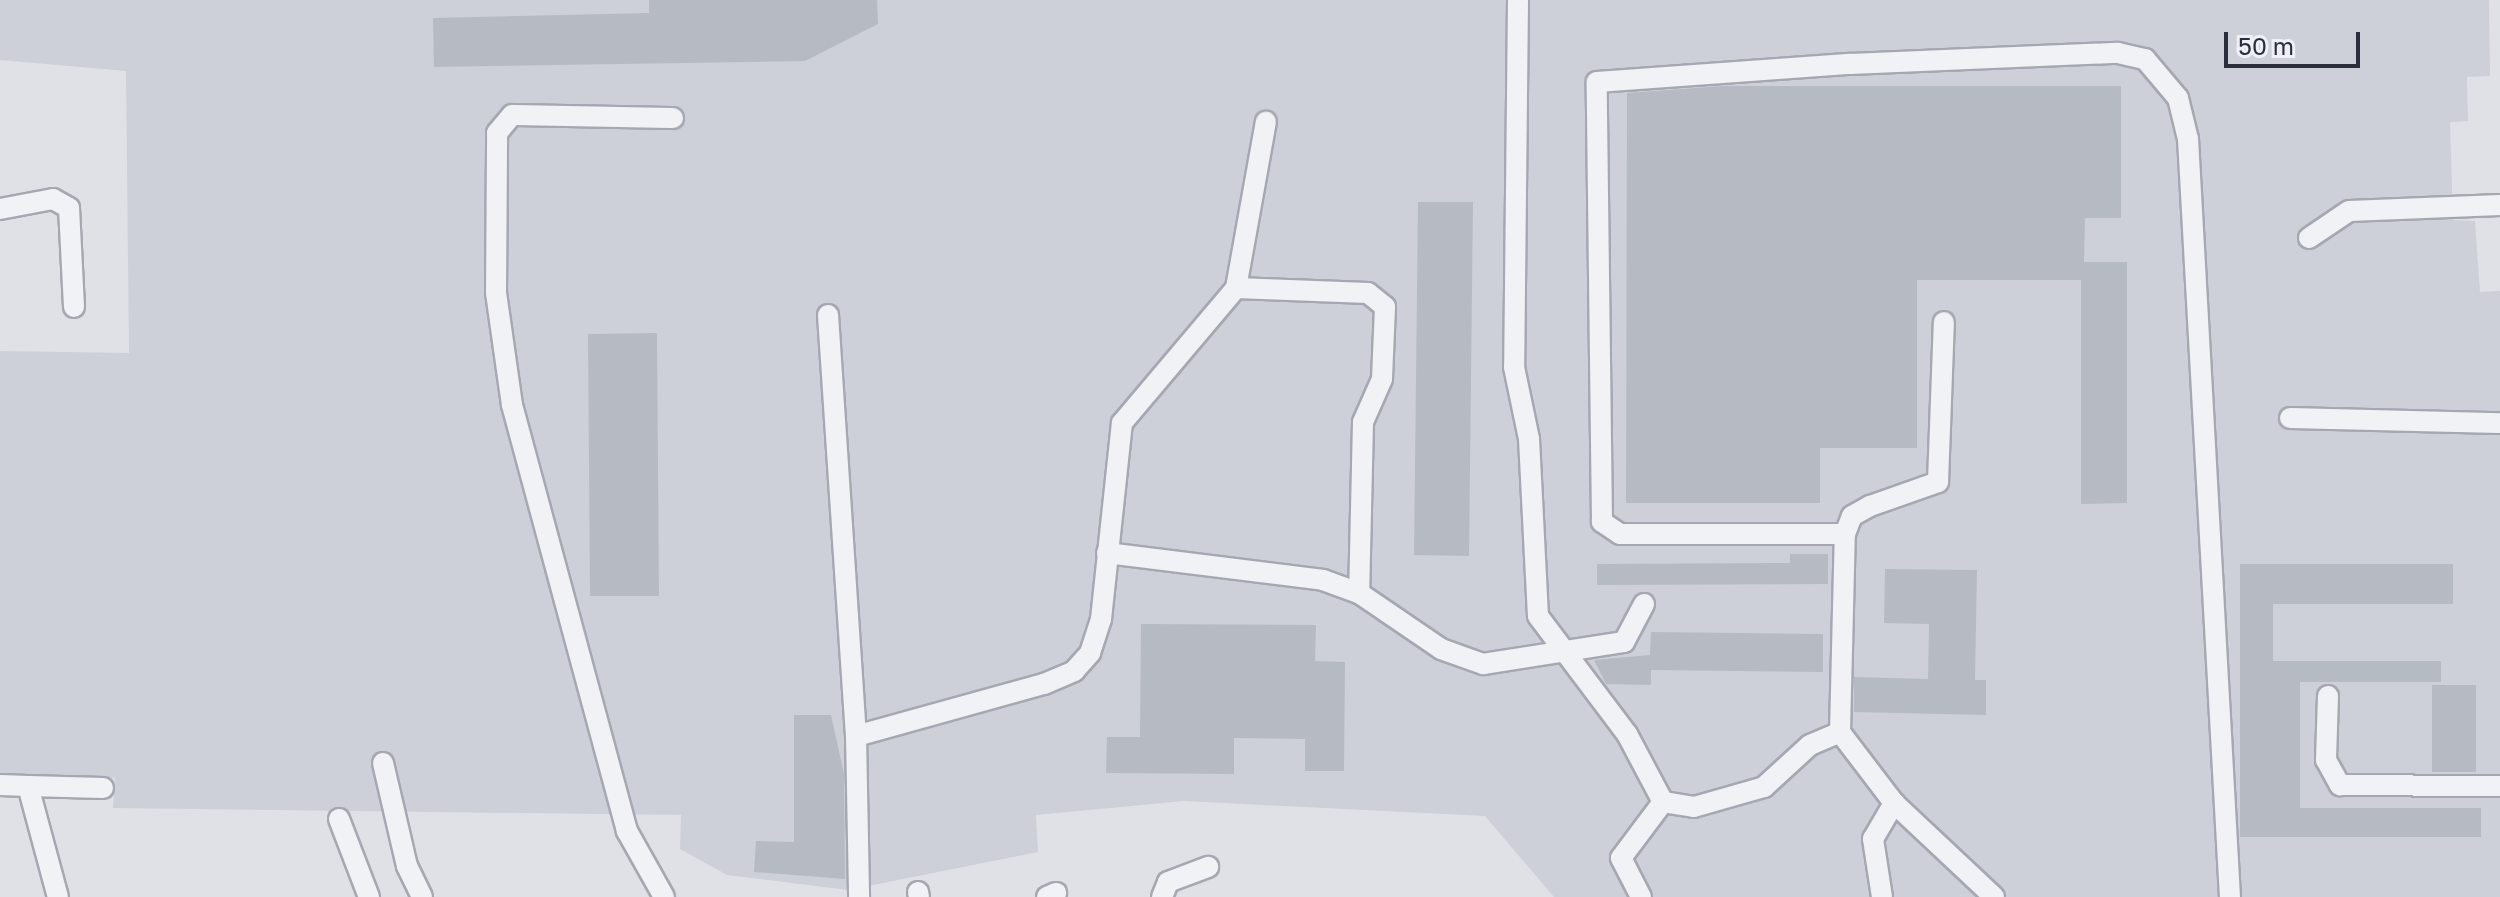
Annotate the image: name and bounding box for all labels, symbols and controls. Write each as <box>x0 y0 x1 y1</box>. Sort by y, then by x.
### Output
scale bar <box>2228 16 2364 66</box>
text: 50 m <box>2238 31 2294 60</box>

